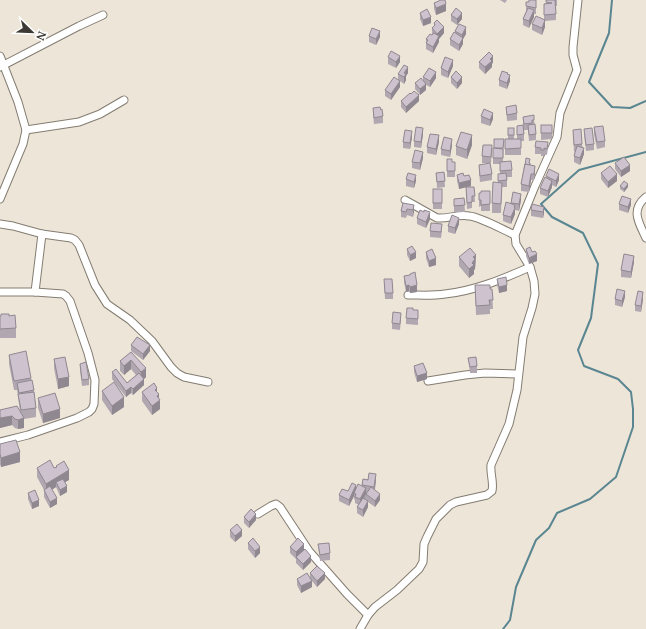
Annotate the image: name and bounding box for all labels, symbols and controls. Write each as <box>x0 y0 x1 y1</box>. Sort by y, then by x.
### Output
north arrow <box>12 12 52 52</box>
text: N <box>33 29 50 43</box>

